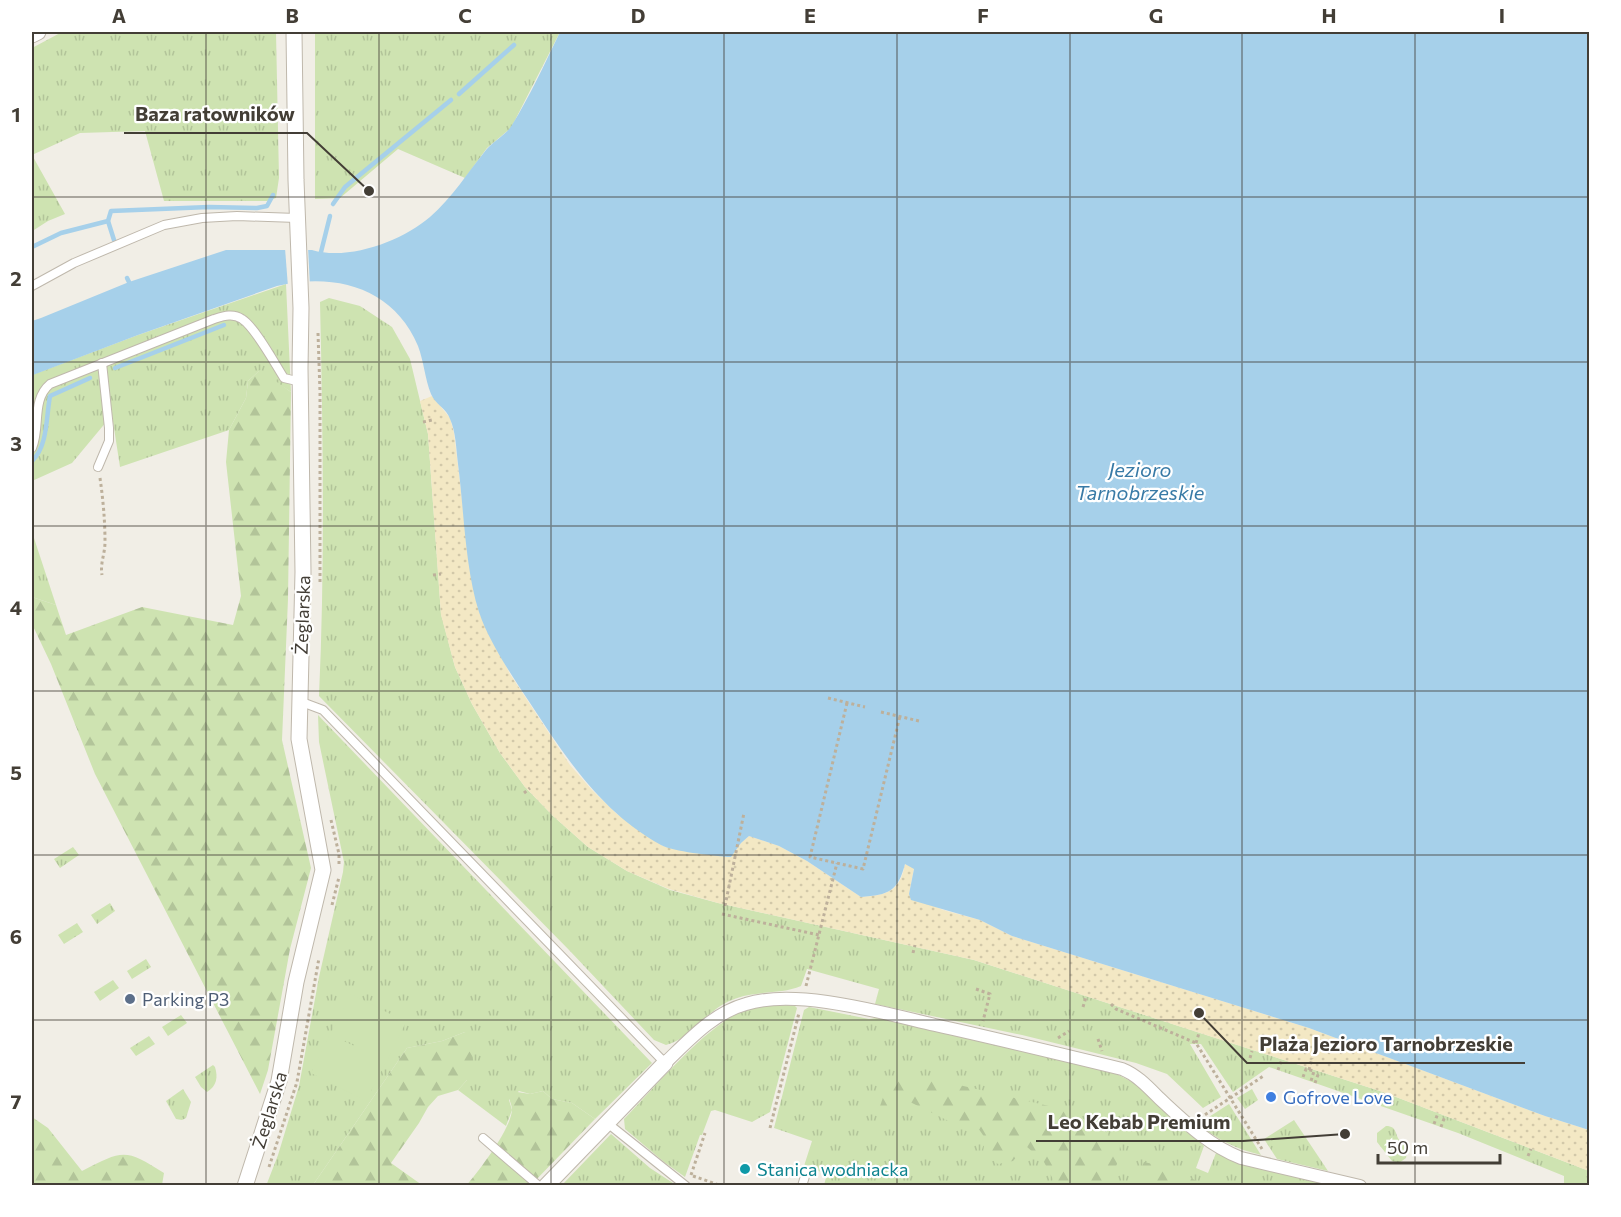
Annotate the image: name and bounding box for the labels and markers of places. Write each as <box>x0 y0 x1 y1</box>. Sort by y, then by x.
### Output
callout: Baza ratowników <box>124 95 307 133</box>
place label: Parking P3 <box>142 988 229 1010</box>
marker: Parking P3 <box>123 992 137 1006</box>
callout: Plaża Jezioro Tarnobrzeskie <box>1247 1025 1525 1063</box>
place label: Gofrove Love <box>1283 1086 1392 1108</box>
marker: Gofrove Love <box>1264 1090 1278 1104</box>
callout: Leo Kebab Premium <box>1036 1103 1243 1141</box>
place label: Stanica wodniacka <box>757 1158 909 1180</box>
marker: Stanica wodniacka <box>738 1162 752 1176</box>

